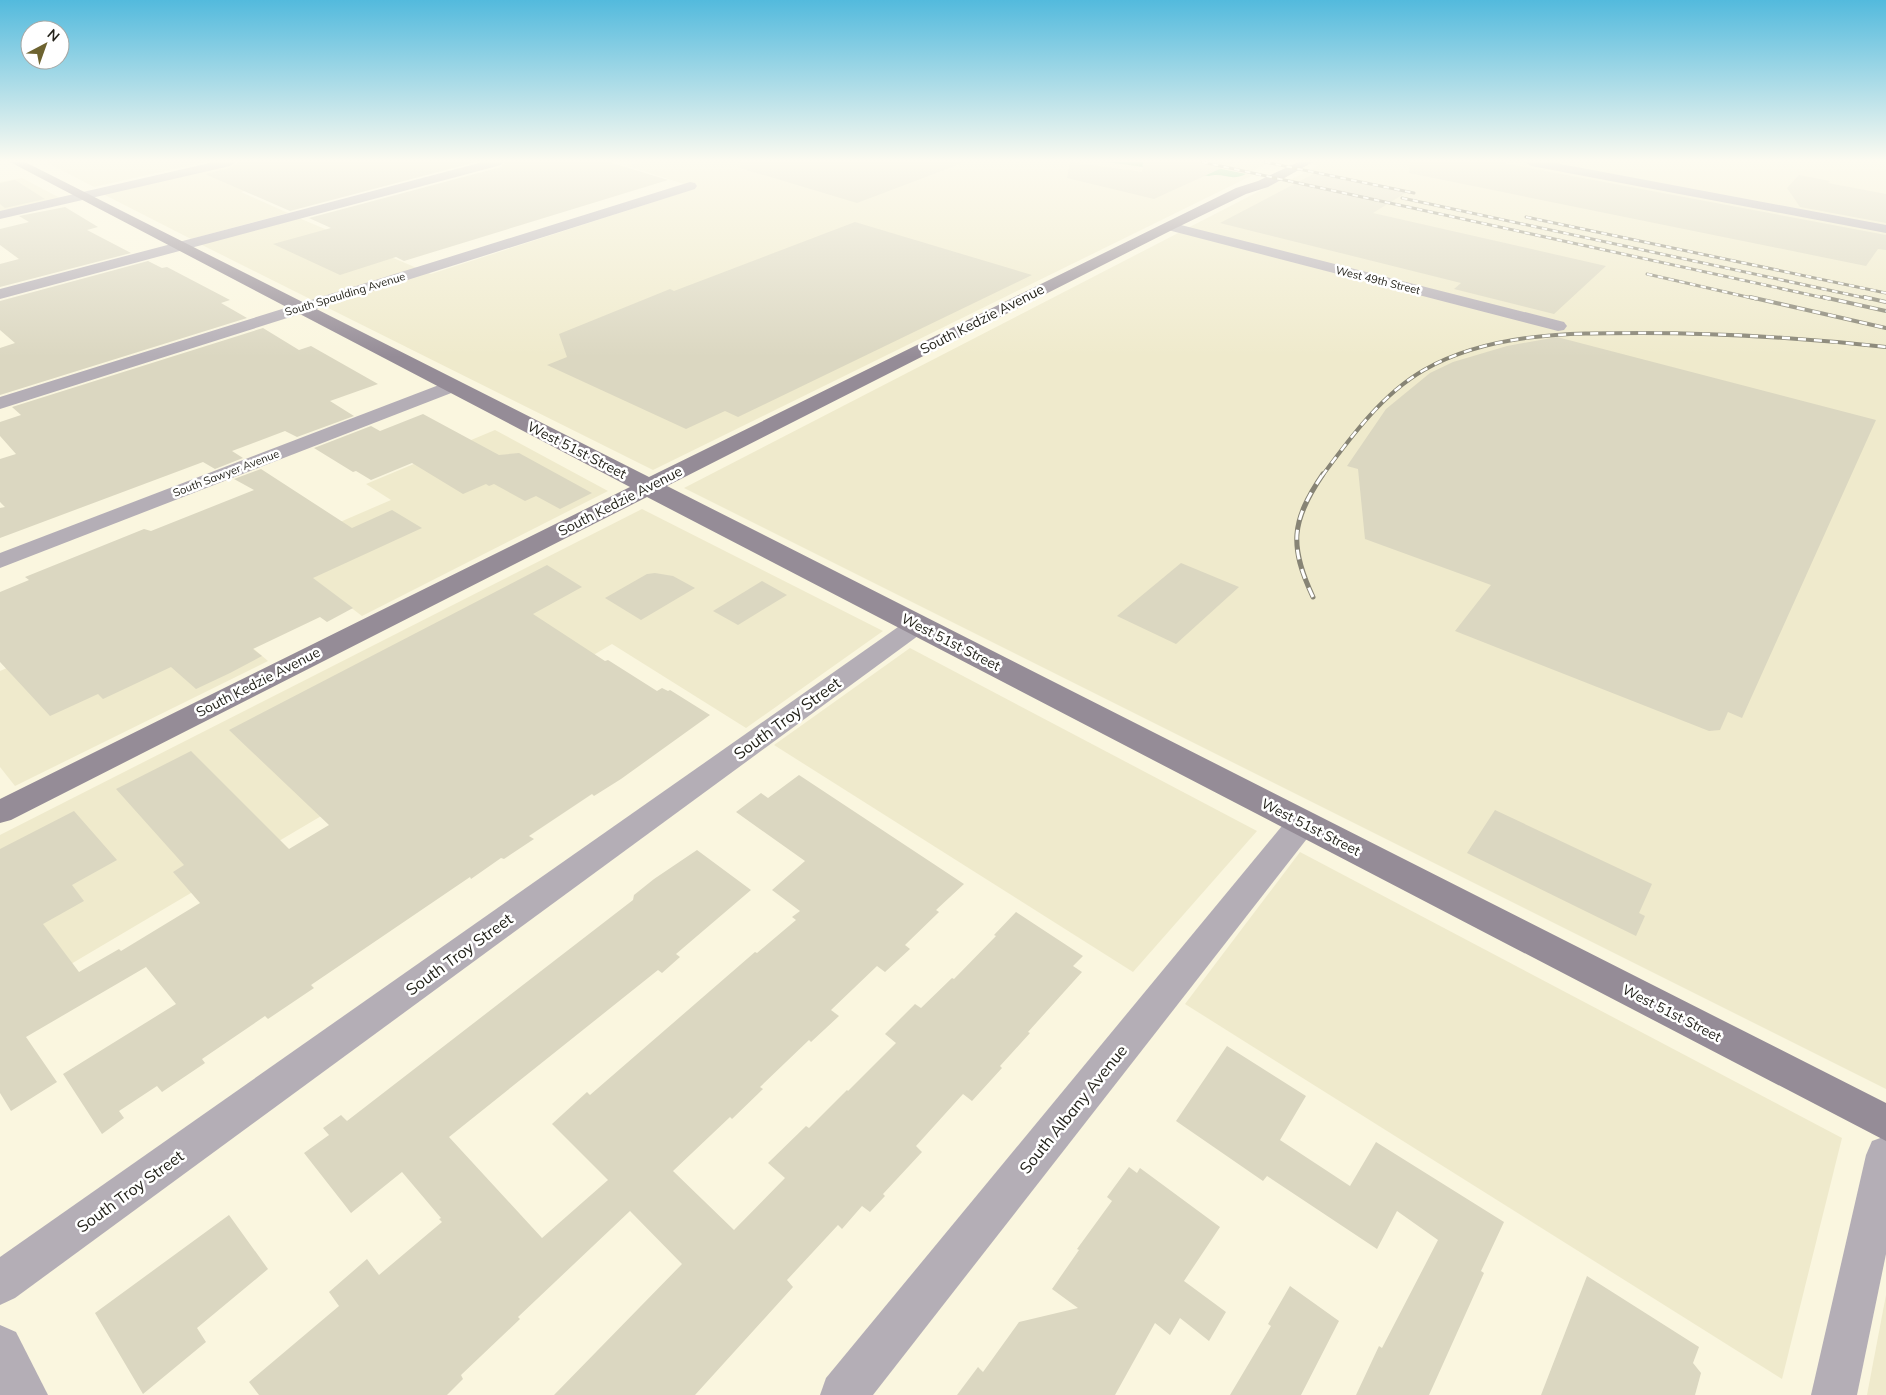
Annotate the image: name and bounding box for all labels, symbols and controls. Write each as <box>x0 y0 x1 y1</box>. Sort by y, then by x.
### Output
north arrow <box>20 20 70 70</box>
text: N <box>44 25 63 45</box>
street label: West 49th Street <box>1334 263 1422 297</box>
street label: South Spaulding Avenue <box>283 269 407 319</box>
street label: South Kedzie Avenue <box>917 280 1047 358</box>
street label: West 51st Street <box>524 417 630 483</box>
street label: South Sawyer Avenue <box>171 446 281 500</box>
street label: South Kedzie Avenue <box>555 462 685 540</box>
street label: West 51st Street <box>898 609 1004 675</box>
street label: South Kedzie Avenue <box>193 643 323 721</box>
street label: South Troy Street <box>730 672 845 764</box>
street label: West 51st Street <box>1258 794 1364 860</box>
street label: South Troy Street <box>402 908 517 1000</box>
street label: West 51st Street <box>1619 980 1725 1046</box>
street label: South Albany Avenue <box>1015 1041 1131 1177</box>
street label: South Troy Street <box>73 1145 188 1237</box>

